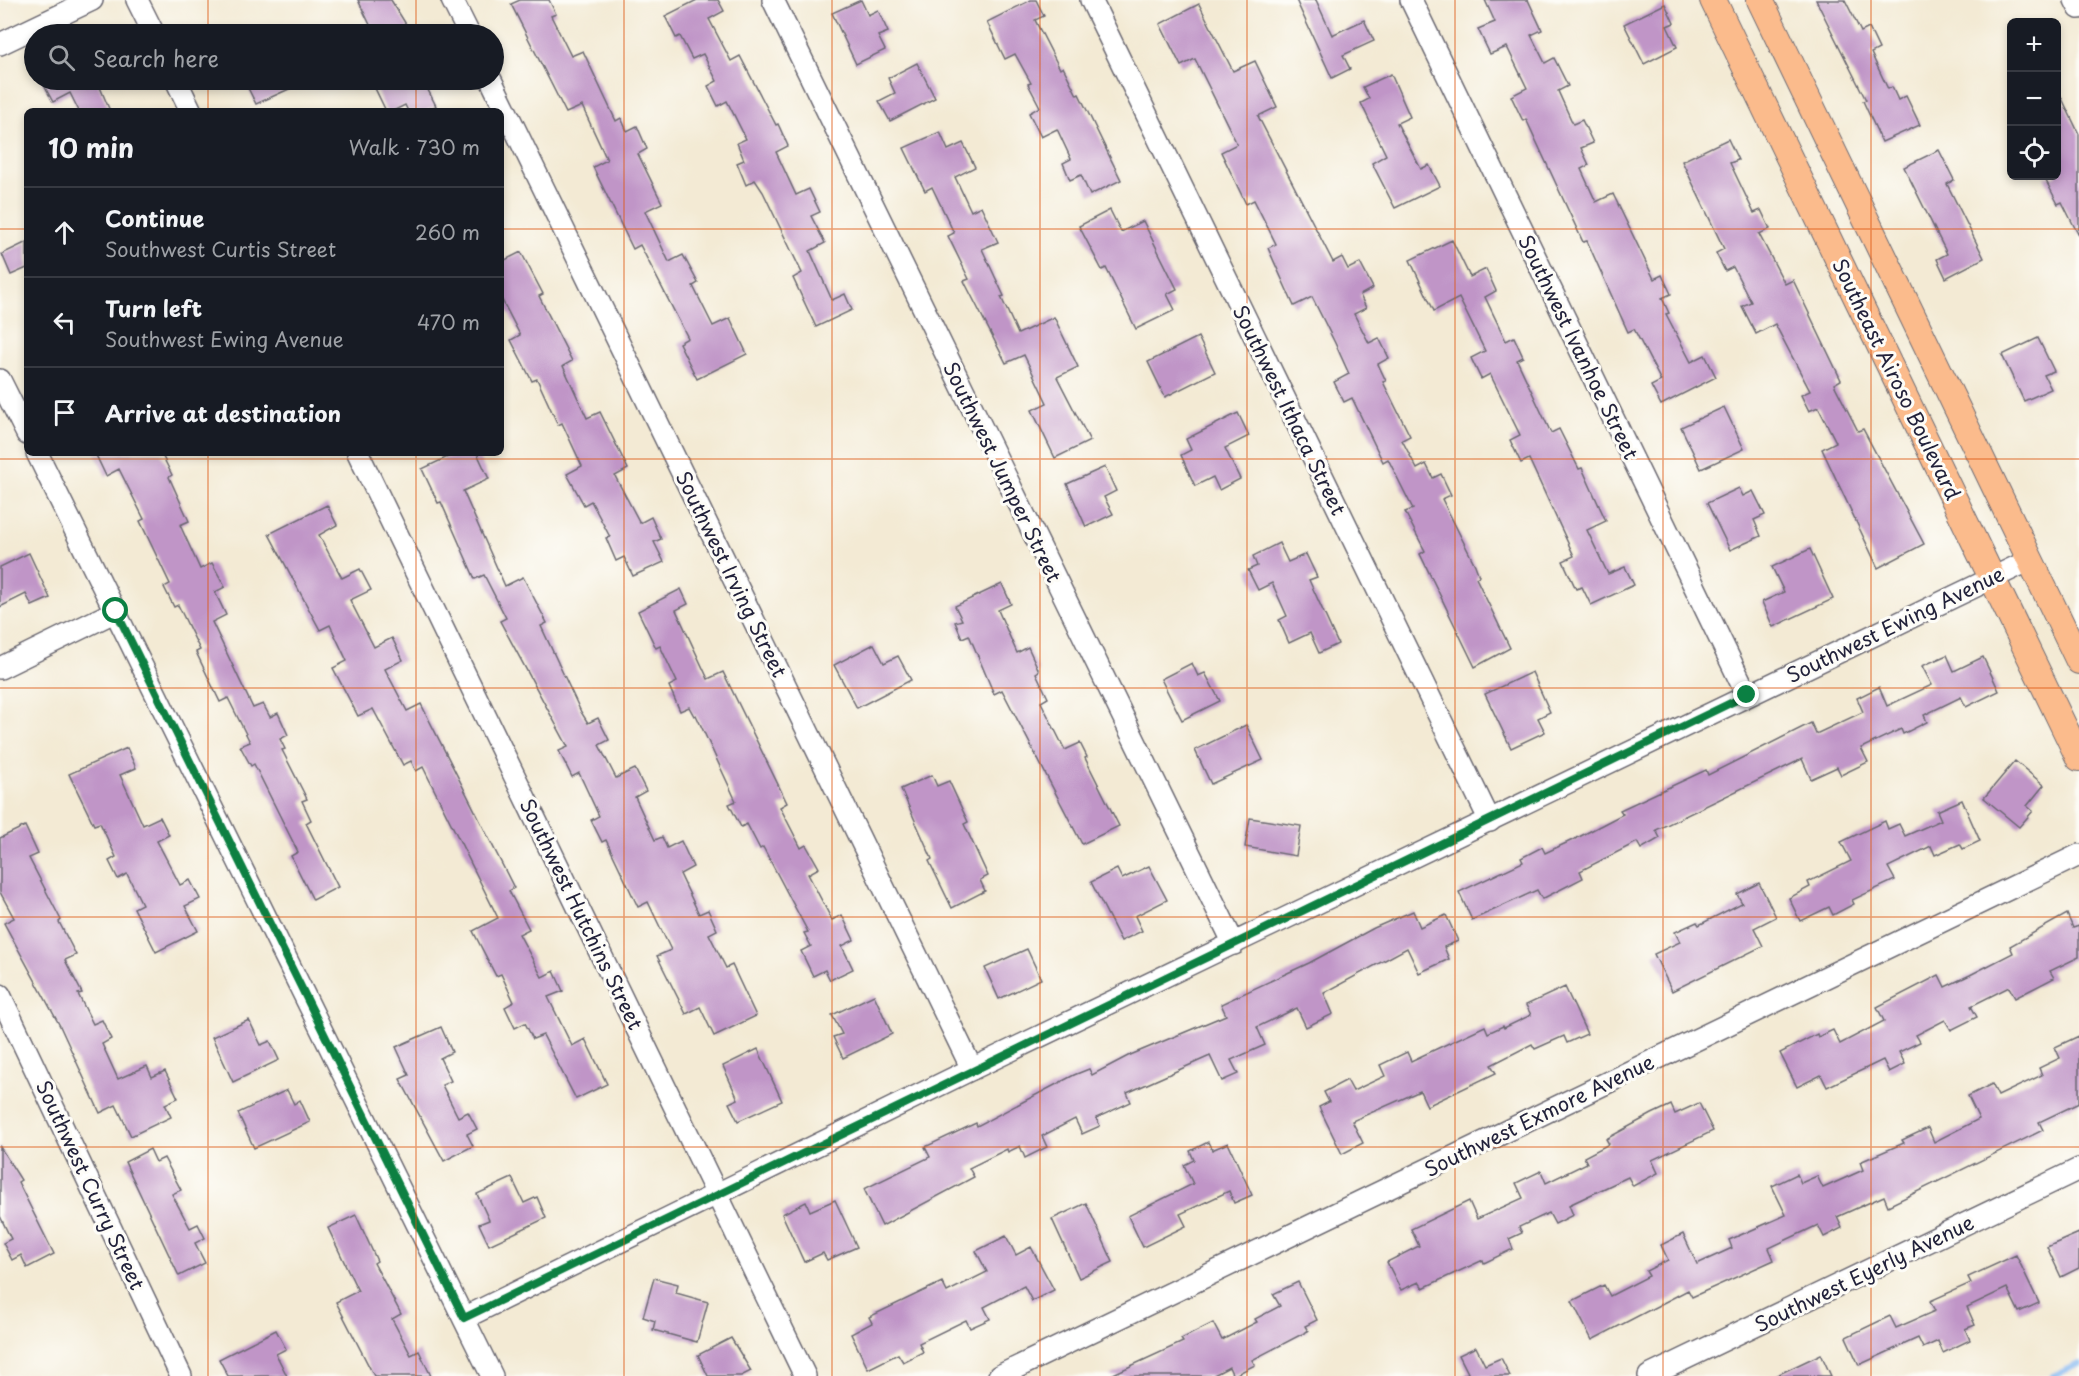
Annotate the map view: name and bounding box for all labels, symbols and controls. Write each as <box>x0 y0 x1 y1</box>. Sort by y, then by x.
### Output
map controls <box>2007 18 2061 180</box>
button: + <box>2007 18 2061 72</box>
search box <box>24 24 504 90</box>
icon: search <box>45 41 78 74</box>
text: Search here <box>93 41 219 74</box>
button: − <box>2007 72 2061 126</box>
button: locate <box>2007 126 2061 180</box>
text: 10 min <box>48 128 134 167</box>
text: Walk · 730 m <box>349 132 480 162</box>
text: Continue <box>105 201 204 234</box>
icon: ahead <box>48 216 81 249</box>
text: 260 m <box>415 217 480 247</box>
street label: Southwest Ivanhoe Street <box>1512 230 1646 464</box>
text: Southwest Curtis Street <box>105 234 336 264</box>
street label: Southeast Airoso Boulevard <box>1825 253 1969 505</box>
text: Turn left <box>105 291 202 324</box>
street label: Southwest Ithaca Street <box>1226 300 1354 520</box>
icon: left <box>48 306 81 339</box>
text: 470 m <box>417 307 480 337</box>
text: Southwest Ewing Avenue <box>105 324 344 354</box>
street label: Southwest Jumper Street <box>937 357 1069 587</box>
icon: arrive <box>48 396 81 429</box>
text: Arrive at destination <box>105 396 341 429</box>
street label: Southwest Irving Street <box>669 466 795 682</box>
street label: Southwest Ewing Avenue <box>1781 558 2009 690</box>
route start <box>102 597 128 623</box>
route end <box>1733 681 1759 707</box>
street label: Southwest Hutchins Street <box>513 793 651 1035</box>
street label: Southwest Exmore Avenue <box>1419 1046 1659 1184</box>
street label: Southwest Curry Street <box>29 1075 153 1295</box>
street label: Southwest Eyerly Avenue <box>1749 1207 1979 1339</box>

